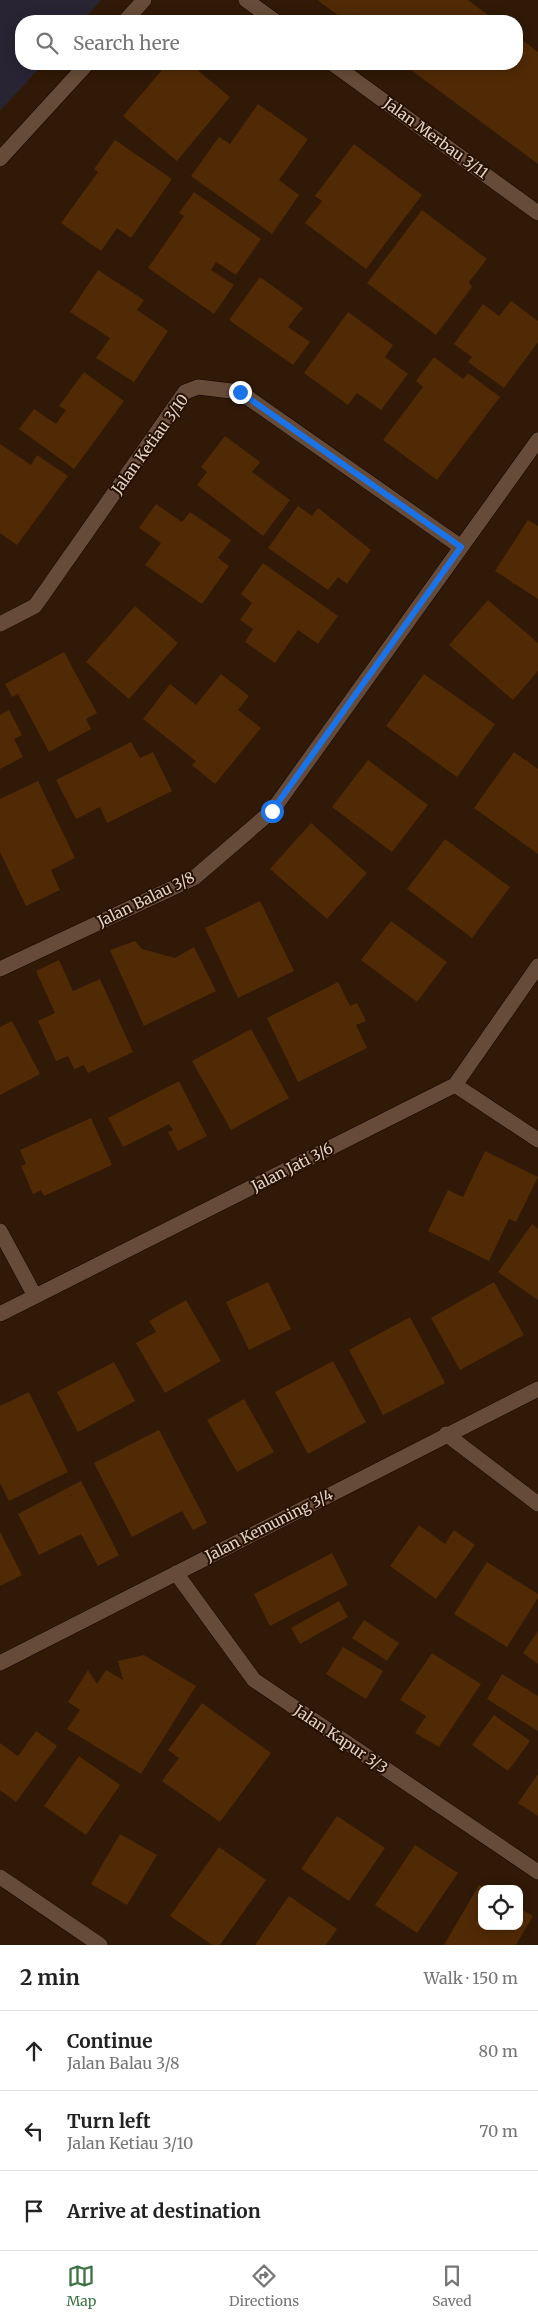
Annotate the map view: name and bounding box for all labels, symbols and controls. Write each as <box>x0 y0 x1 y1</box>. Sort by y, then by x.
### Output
search box <box>15 15 523 70</box>
icon: search <box>33 29 61 57</box>
text: Search here <box>73 31 180 55</box>
street label: Jalan Merbau 3/11 <box>379 93 492 183</box>
route end <box>229 381 252 404</box>
street label: Jalan Ketiau 3/10 <box>107 390 193 498</box>
route start <box>261 800 284 823</box>
street label: Jalan Balau 3/8 <box>93 867 198 931</box>
street label: Jalan Jati 3/6 <box>247 1138 336 1196</box>
street label: Jalan Kemuning 3/4 <box>201 1485 336 1566</box>
street label: Jalan Kapur 3/3 <box>290 1700 391 1777</box>
map controls <box>478 1885 523 1930</box>
button: locate <box>478 1885 523 1930</box>
text: 2 min <box>20 1964 80 1991</box>
text: Walk · 150 m <box>424 1968 518 1988</box>
text: Continue <box>67 2029 153 2053</box>
icon: ahead <box>20 2037 48 2065</box>
text: 80 m <box>479 2041 518 2061</box>
text: Jalan Balau 3/8 <box>67 2053 180 2073</box>
text: Turn left <box>67 2109 151 2133</box>
icon: left <box>20 2117 48 2145</box>
text: 70 m <box>479 2121 518 2141</box>
text: Jalan Ketiau 3/10 <box>67 2133 193 2153</box>
icon: arrive <box>20 2197 48 2225</box>
text: Arrive at destination <box>67 2199 261 2223</box>
tab: Map <box>66 2262 96 2310</box>
tab: Directions <box>229 2262 299 2310</box>
tab: Saved <box>432 2262 472 2310</box>

